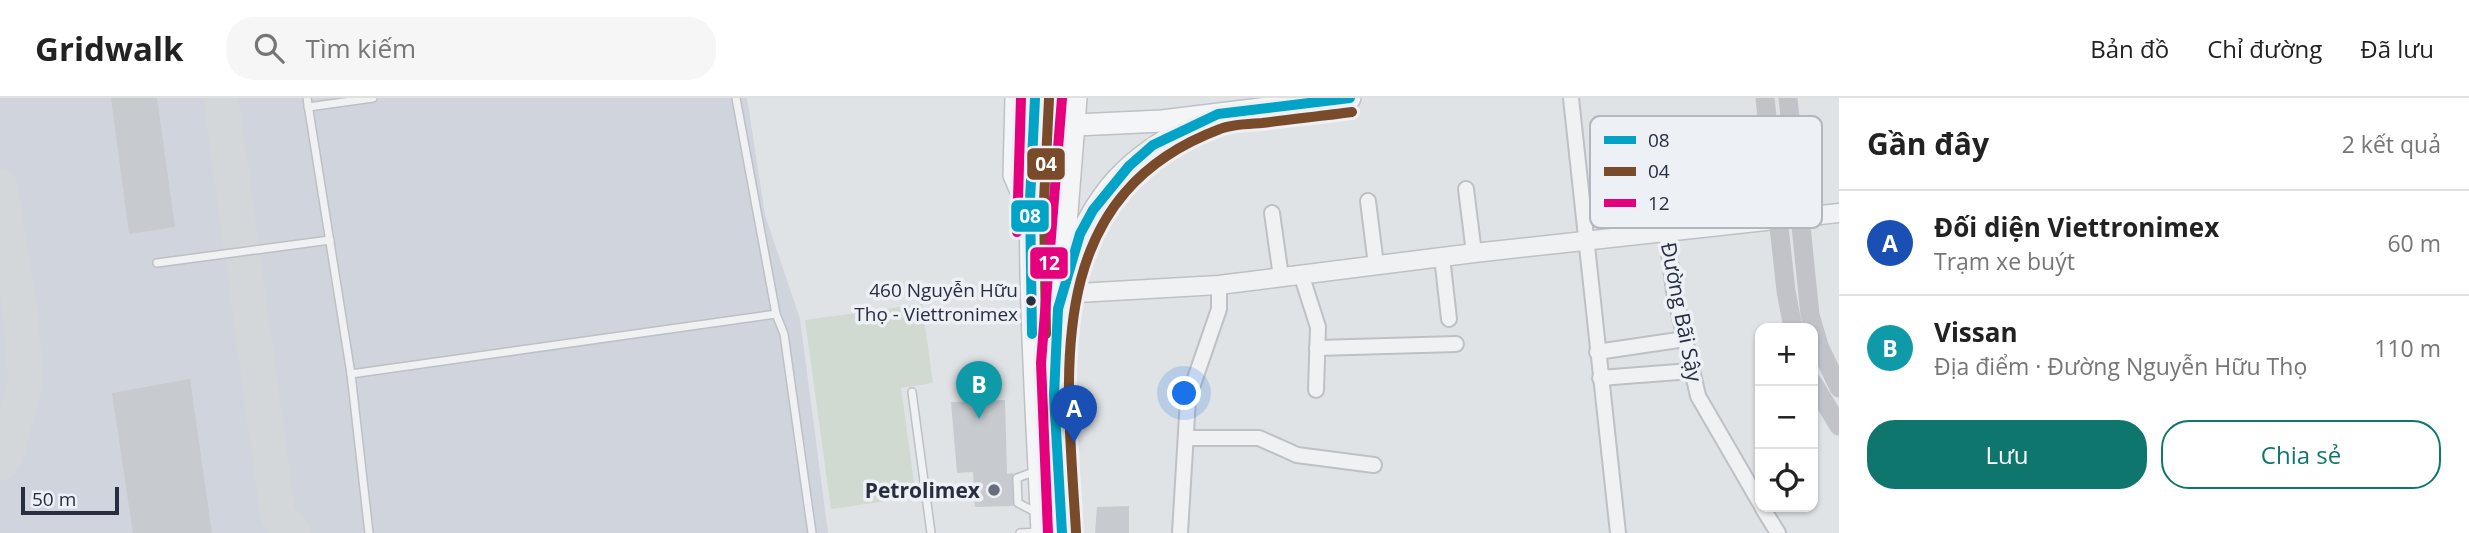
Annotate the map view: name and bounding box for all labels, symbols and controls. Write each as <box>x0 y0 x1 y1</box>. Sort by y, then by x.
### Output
search box <box>226 17 716 80</box>
text: Gridwalk <box>35 26 184 71</box>
icon: search <box>250 29 288 67</box>
text: Tìm kiếm <box>306 30 416 66</box>
text: Bản đồ <box>2090 32 2169 65</box>
text: Chỉ đường <box>2207 32 2322 65</box>
text: Đã lưu <box>2360 32 2434 65</box>
legend <box>1590 116 1822 228</box>
text: Gần đây <box>1867 123 1989 164</box>
text: 08 <box>1648 127 1670 153</box>
text: 2 kết quả <box>2342 128 2441 160</box>
line badge: 04 <box>1026 147 1066 181</box>
text: 04 <box>1035 151 1057 177</box>
text: 04 <box>1648 158 1670 184</box>
text: 12 <box>1648 190 1670 216</box>
line badge: 08 <box>1010 199 1050 233</box>
text: 08 <box>1019 203 1041 229</box>
text: Đối diện Viettronimex <box>1934 209 2219 245</box>
text: A <box>1882 227 1898 259</box>
text: 60 m <box>2387 227 2441 259</box>
street label: Đường Bãi Sậy <box>1655 240 1709 385</box>
text: Trạm xe buýt <box>1934 245 2075 277</box>
line badge: 12 <box>1029 246 1069 280</box>
text: 12 <box>1038 250 1060 276</box>
place label: 460 Nguyễn Hữu Thọ - Viettronimex <box>854 277 1018 327</box>
marker: 460 Nguyễn Hữu Thọ - Viettronimex <box>1024 294 1038 308</box>
text: Vissan <box>1934 314 2017 350</box>
map controls <box>1755 323 1818 512</box>
button: + <box>1755 323 1818 386</box>
text: B <box>1882 332 1898 364</box>
text: 110 m <box>2374 332 2441 364</box>
text: Địa điểm · Đường Nguyễn Hữu Thọ <box>1934 350 2307 382</box>
pin: B <box>956 361 1002 419</box>
your location <box>1167 376 1201 410</box>
pin: A <box>1051 385 1097 443</box>
button: − <box>1755 386 1818 449</box>
button: Lưu <box>1867 420 2147 489</box>
button: Chia sẻ <box>2161 420 2441 489</box>
button: locate <box>1755 449 1818 512</box>
place label: Petrolimex <box>865 476 981 504</box>
marker: Petrolimex <box>986 482 1002 498</box>
scale bar <box>21 484 119 516</box>
text: 50 m <box>32 486 76 512</box>

